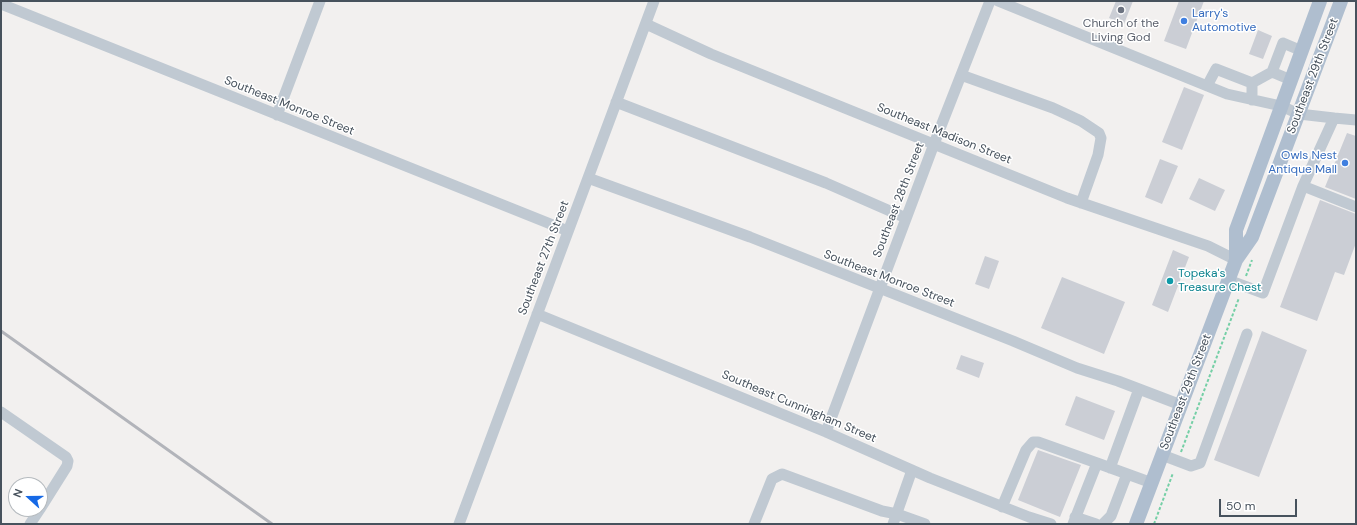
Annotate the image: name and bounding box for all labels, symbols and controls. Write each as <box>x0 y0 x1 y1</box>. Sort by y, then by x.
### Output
marker: Church of the Living God <box>1116 5 1126 15</box>
place label: Larry's Automotive <box>1192 7 1256 35</box>
marker: Larry's Automotive <box>1179 16 1189 26</box>
street label: Southeast 29th Street <box>1284 16 1342 136</box>
place label: Church of the Living God <box>1083 17 1159 45</box>
street label: Southeast Monroe Street <box>222 73 356 139</box>
street label: Southeast Madison Street <box>875 100 1013 168</box>
street label: Southeast 28th Street <box>870 140 928 260</box>
place label: Owls Nest Antique Mall <box>1268 149 1337 177</box>
marker: Owls Nest Antique Mall <box>1340 158 1350 168</box>
street label: Southeast 27th Street <box>516 199 572 317</box>
street label: Southeast Monroe Street <box>822 247 956 311</box>
place label: Topeka's Treasure Chest <box>1178 267 1262 295</box>
marker: Topeka's Treasure Chest <box>1165 276 1175 286</box>
street label: Southeast 29th Street <box>1157 332 1215 452</box>
street label: Southeast Cunningham Street <box>720 368 878 446</box>
north arrow <box>8 477 48 517</box>
text: N <box>10 487 26 499</box>
scale bar <box>1221 491 1299 517</box>
text: 50 m <box>1226 498 1255 514</box>

